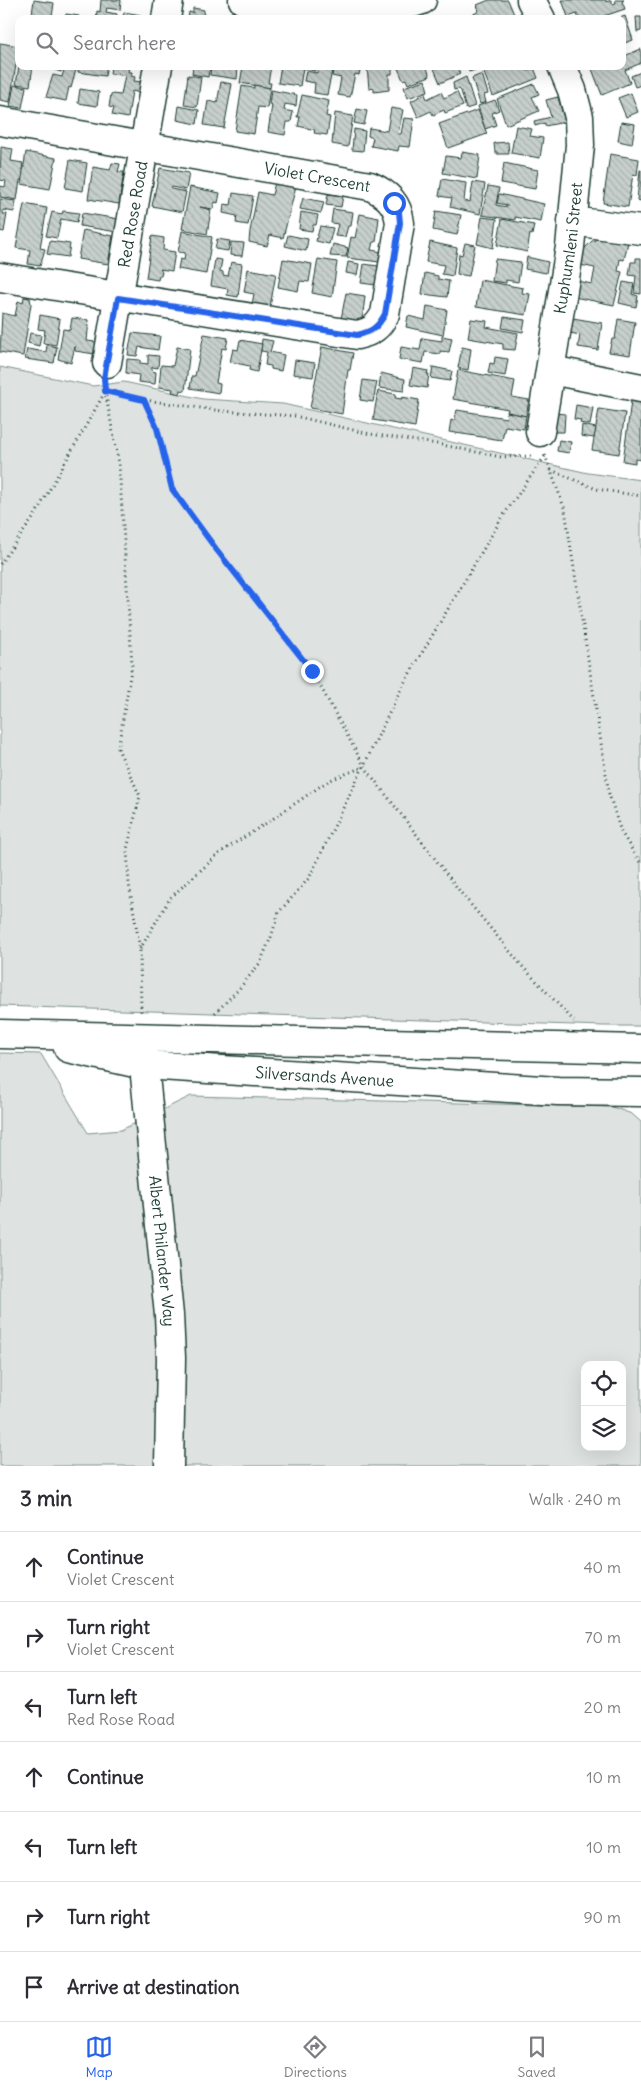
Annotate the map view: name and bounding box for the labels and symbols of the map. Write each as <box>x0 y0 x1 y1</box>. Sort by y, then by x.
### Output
street label: Violet Crescent <box>262 158 372 196</box>
street label: Red Rose Road <box>114 159 152 269</box>
street label: Kuphumleni Street <box>549 181 586 315</box>
route start <box>383 192 406 215</box>
route end <box>301 660 324 683</box>
street label: Silversands Avenue <box>255 1062 395 1091</box>
street label: Albert Philander Way <box>145 1174 180 1327</box>

